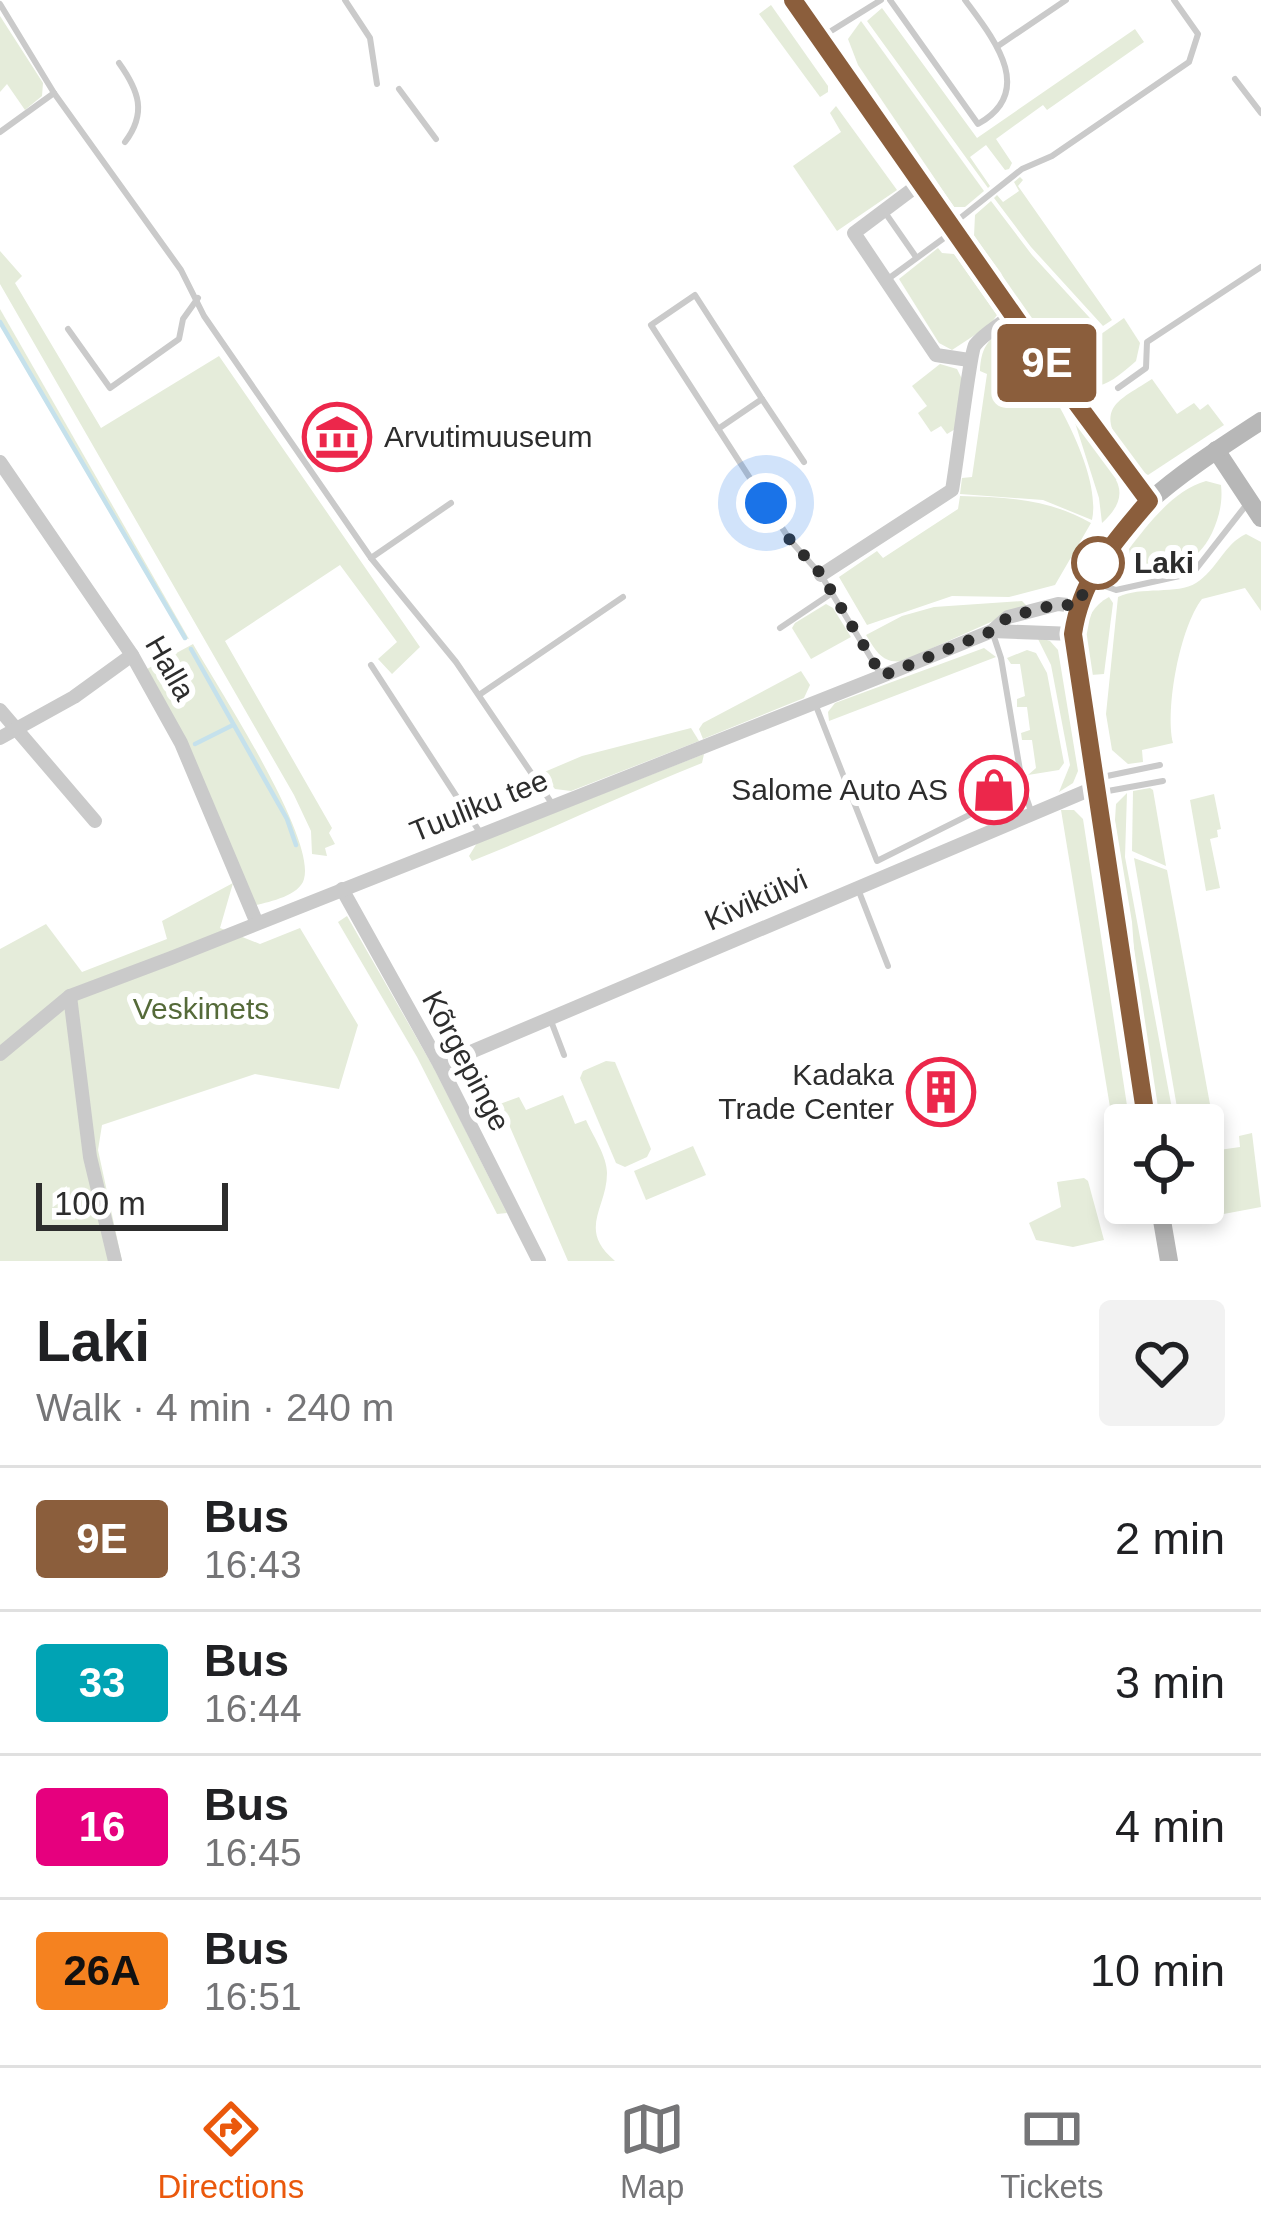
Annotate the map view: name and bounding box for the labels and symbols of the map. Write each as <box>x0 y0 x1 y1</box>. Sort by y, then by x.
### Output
line badge: 9E <box>993 324 1101 402</box>
museum icon: Arvutimuuseum <box>302 402 372 472</box>
place label: Arvutimuuseum <box>384 420 592 453</box>
your location <box>736 473 796 533</box>
marker: Laki <box>1073 538 1123 588</box>
place label: Laki <box>1134 546 1194 579</box>
street label: Halla <box>139 630 202 706</box>
shop icon: Salome Auto AS <box>959 755 1029 825</box>
street label: Tuuliku tee <box>405 763 553 848</box>
place label: Salome Auto AS <box>731 773 948 806</box>
street label: Kivikülvi <box>700 862 812 937</box>
street label: Kõrgepinge <box>416 985 517 1136</box>
park label: Veskimets <box>133 992 269 1025</box>
building icon: Kadaka Trade Center <box>906 1057 976 1127</box>
place label: Kadaka Trade Center <box>718 1058 894 1125</box>
scale bar <box>36 1177 228 1230</box>

